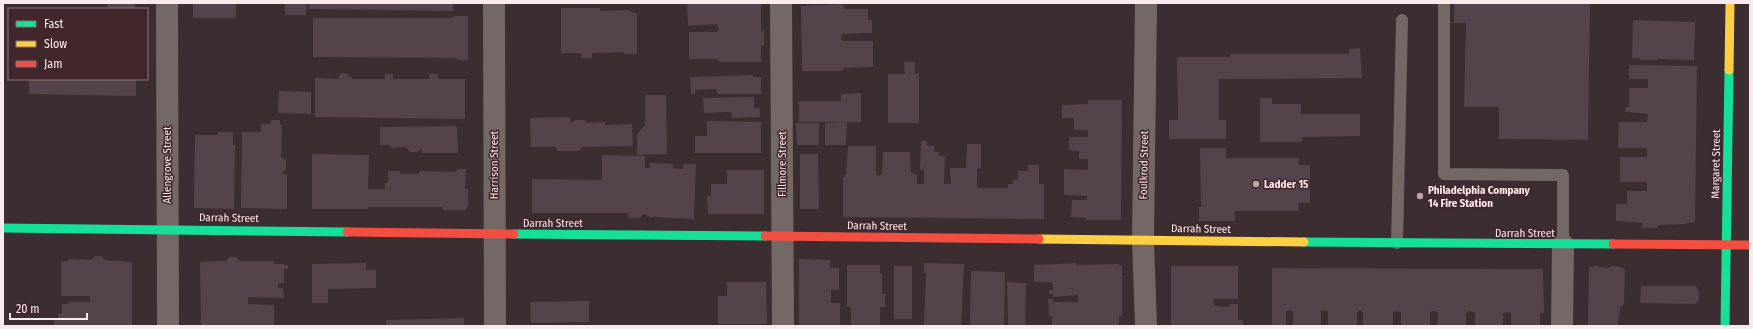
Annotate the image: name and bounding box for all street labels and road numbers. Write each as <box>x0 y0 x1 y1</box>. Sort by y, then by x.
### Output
street label: Allengrove Street <box>161 126 174 204</box>
street label: Margaret Street <box>1709 129 1723 199</box>
street label: Harrison Street <box>488 130 501 199</box>
street label: Foulkrod Street <box>1137 130 1151 200</box>
street label: Fillmore Street <box>776 131 789 197</box>
street label: Darrah Street <box>199 211 259 225</box>
street label: Darrah Street <box>523 217 583 230</box>
street label: Darrah Street <box>847 219 907 233</box>
street label: Darrah Street <box>1171 222 1231 236</box>
street label: Darrah Street <box>1495 227 1555 240</box>

